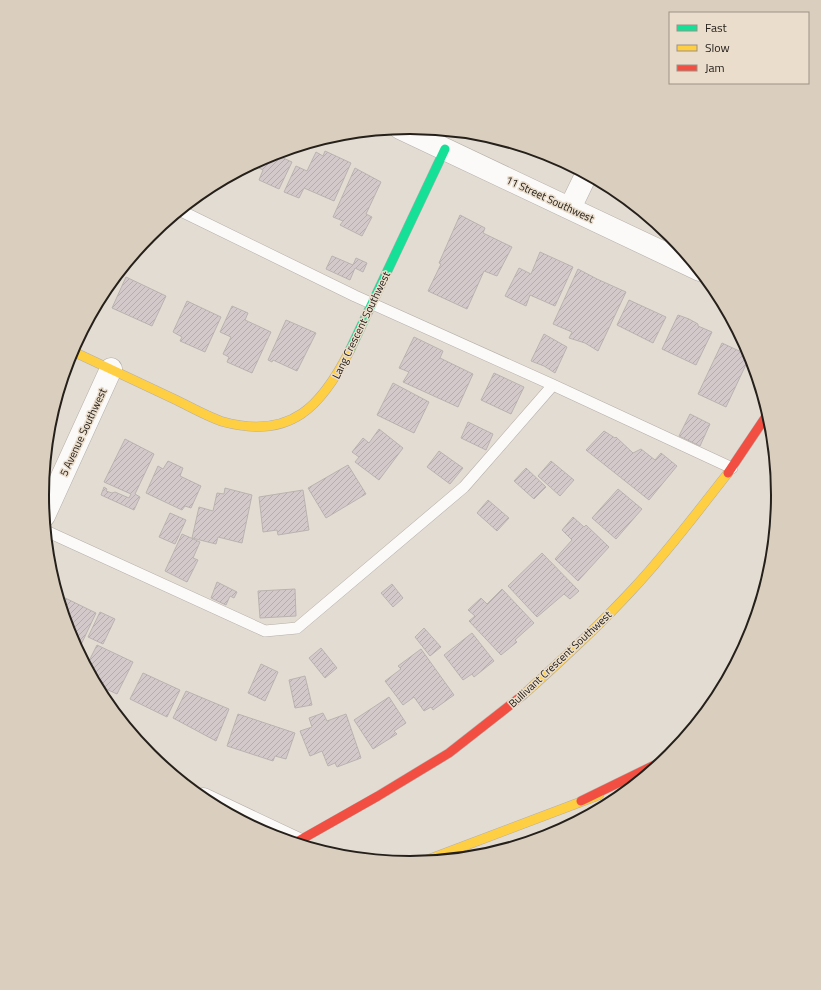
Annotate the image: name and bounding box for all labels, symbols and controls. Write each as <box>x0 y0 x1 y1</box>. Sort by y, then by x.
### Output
legend <box>669 12 809 84</box>
text: Fast <box>705 18 728 37</box>
text: Slow <box>705 38 730 57</box>
text: Jam <box>705 58 725 77</box>
street label: 11 Street Southwest <box>503 172 597 227</box>
street label: Lang Crescent Southwest <box>328 268 394 381</box>
street label: 5 Avenue Southwest <box>56 385 111 479</box>
street label: Bullivant Crescent Southwest <box>505 607 615 711</box>

